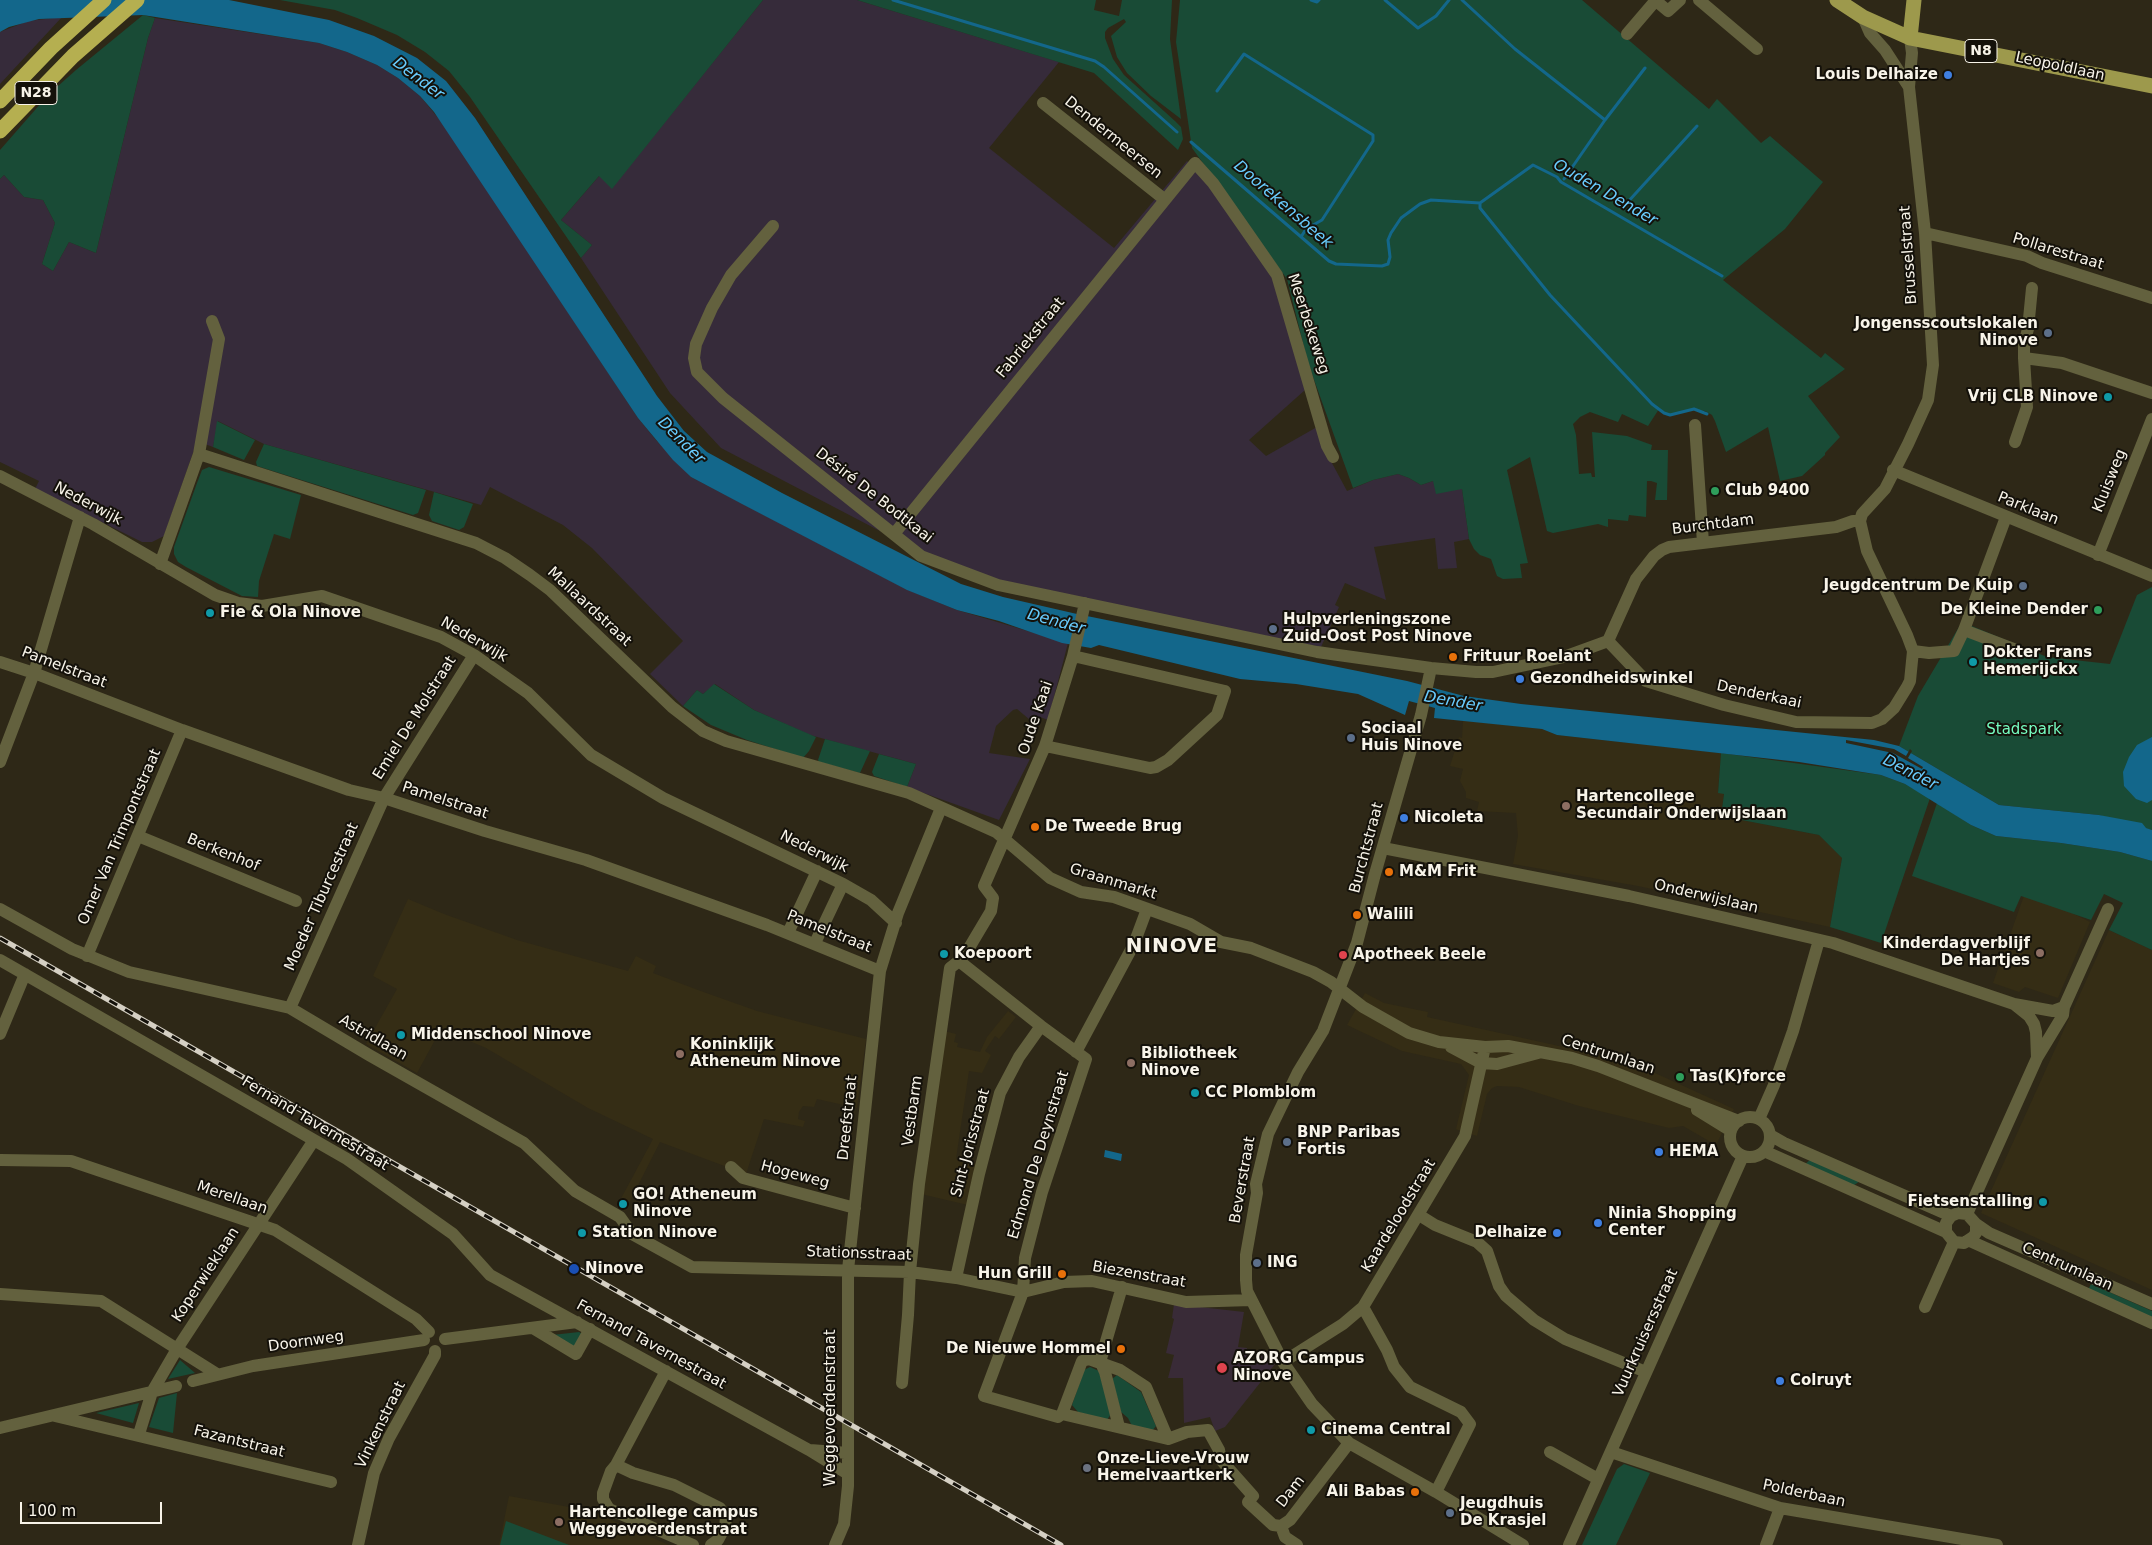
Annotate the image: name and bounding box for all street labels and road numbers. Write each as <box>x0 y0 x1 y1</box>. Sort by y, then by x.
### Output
road number: N8 <box>1965 40 1997 62</box>
street label: Leopoldlaan <box>2014 49 2106 85</box>
road number: N28 <box>15 82 57 105</box>
street label: Dendermeersen <box>1060 93 1166 183</box>
street label: Brusselstraat <box>1897 205 1921 305</box>
street label: Pollarestraat <box>2010 230 2106 274</box>
street label: Meerbekeweg <box>1283 271 1333 377</box>
street label: Fabriekstraat <box>993 294 1069 382</box>
street label: Désiré De Bodtkaai <box>812 445 936 547</box>
street label: Kluisweg <box>2089 447 2131 515</box>
street label: Nederwijk <box>51 479 125 529</box>
street label: Parklaan <box>1995 489 2061 529</box>
street label: Burchtdam <box>1671 511 1755 539</box>
street label: Mallaardstraat <box>543 563 635 651</box>
street label: Nederwijk <box>437 614 511 666</box>
street label: Pamelstraat <box>19 644 109 692</box>
street label: Emiel De Molstraat <box>370 653 460 783</box>
street label: Denderkaai <box>1715 677 1803 713</box>
street label: Oude Kaai <box>1015 679 1057 757</box>
street label: Omer Van Trimpontstraat <box>75 746 165 928</box>
street label: Pamelstraat <box>400 779 490 823</box>
street label: Burchtstraat <box>1346 801 1388 895</box>
street label: Moeder Tiburcestraat <box>281 820 363 974</box>
street label: Nederwijk <box>777 827 851 877</box>
street label: Berkenhof <box>184 830 262 876</box>
street label: Graanmarkt <box>1067 860 1159 904</box>
street label: Onderwijslaan <box>1652 876 1760 918</box>
street label: Pamelstraat <box>784 907 874 957</box>
street label: Astridlaan <box>336 1011 410 1065</box>
street label: Centrumlaan <box>1559 1031 1657 1079</box>
street label: Edmond De Deynstraat <box>1005 1068 1073 1242</box>
street label: Fernand Tavernestraat <box>238 1073 392 1175</box>
street label: Vestbarm <box>899 1074 927 1148</box>
street label: Dreefstraat <box>835 1075 861 1161</box>
street label: Sint-Jorisstraat <box>948 1087 994 1199</box>
street label: Beverstraat <box>1227 1135 1259 1225</box>
street label: Kaardeloodstraat <box>1358 1156 1440 1276</box>
street label: Hogeweg <box>759 1157 831 1193</box>
street label: Merellaan <box>194 1178 270 1218</box>
street label: Koperwieklaan <box>169 1224 243 1326</box>
street label: Centrumlaan <box>2019 1239 2115 1295</box>
street label: Stationsstraat <box>806 1243 912 1265</box>
street label: Biezenstraat <box>1091 1258 1187 1292</box>
street label: Vuurkruisersstraat <box>1610 1266 1682 1400</box>
street label: Fernand Tavernestraat <box>573 1296 729 1394</box>
street label: Doornweg <box>267 1328 345 1356</box>
street label: Weggevoerdenstraat <box>822 1329 840 1487</box>
street label: Vinkenstraat <box>352 1379 410 1471</box>
street label: Fazantstraat <box>192 1422 286 1462</box>
street label: Dam <box>1273 1473 1309 1511</box>
street label: Polderbaan <box>1761 1476 1847 1512</box>

